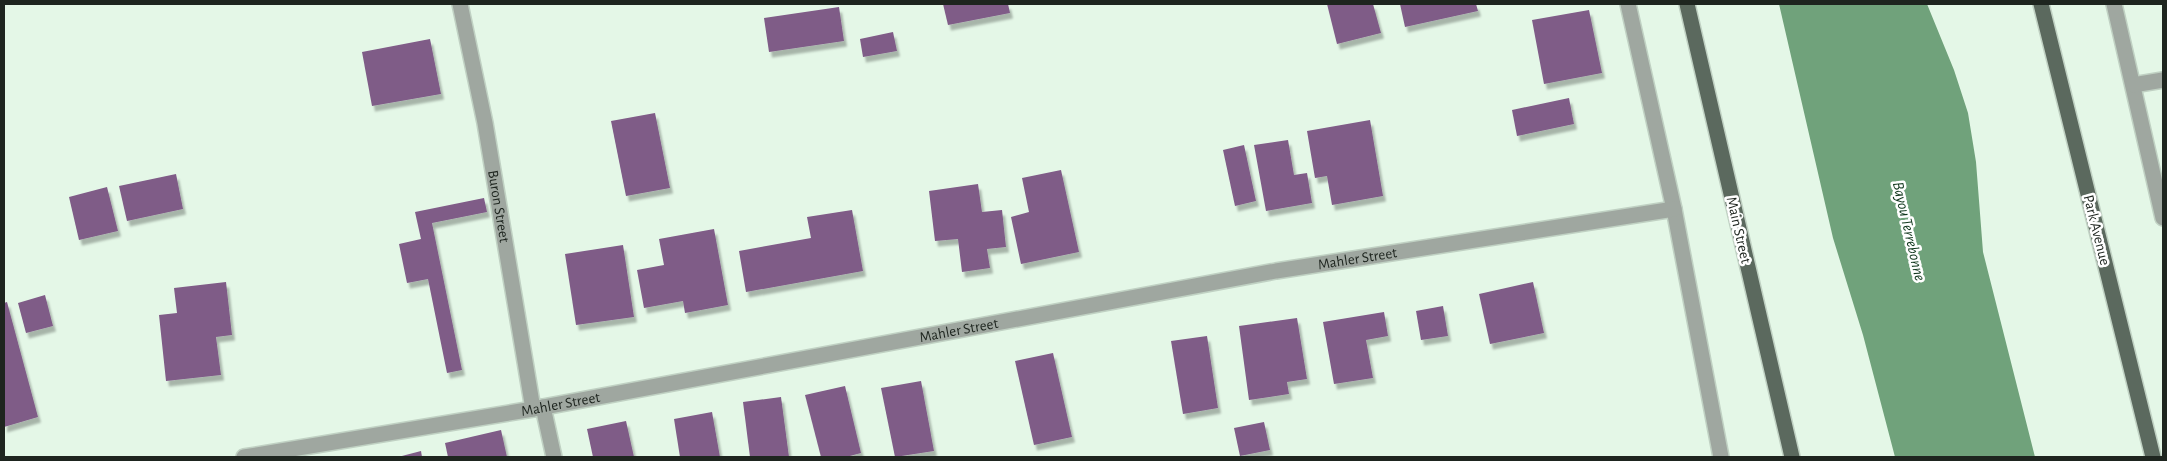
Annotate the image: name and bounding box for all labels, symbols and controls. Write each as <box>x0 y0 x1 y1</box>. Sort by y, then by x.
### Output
street label: Buron Street <box>485 169 512 244</box>
water label: Bayou Terrebonne <box>1890 180 1928 282</box>
street label: Park Avenue <box>2081 193 2113 267</box>
street label: Main Street <box>1724 195 1753 265</box>
street label: Mahler Street <box>1317 245 1398 272</box>
street label: Mahler Street <box>918 316 1000 345</box>
street label: Mahler Street <box>520 390 601 419</box>

